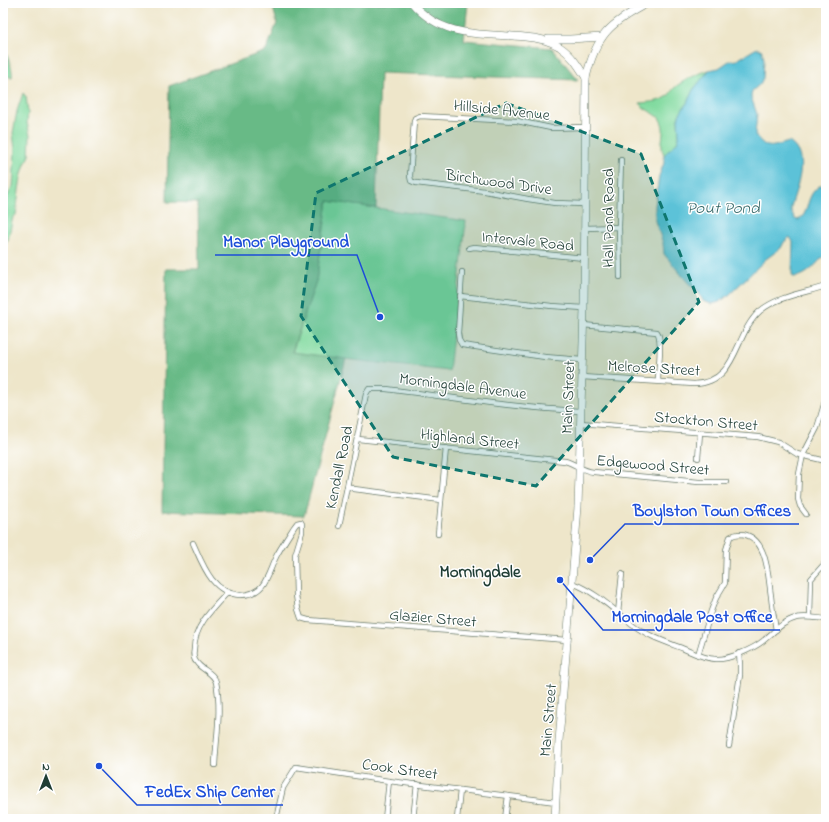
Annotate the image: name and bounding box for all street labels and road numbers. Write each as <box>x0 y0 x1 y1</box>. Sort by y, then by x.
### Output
street label: Hillside Avenue <box>453 94 552 128</box>
street label: Birchwood Drive <box>443 164 554 202</box>
street label: Hall Pond Road <box>597 168 621 268</box>
street label: Intervale Road <box>480 225 575 259</box>
street label: Melrose Street <box>607 355 701 383</box>
street label: Main Street <box>556 359 582 434</box>
street label: Morningdale Avenue <box>398 367 529 407</box>
street label: Stockton Street <box>653 406 759 439</box>
street label: Highland Street <box>419 423 521 457</box>
street label: Kendall Road <box>319 424 360 511</box>
street label: Edgewood Street <box>595 449 711 483</box>
street label: Glazier Street <box>388 603 478 635</box>
street label: Main Street <box>534 682 564 758</box>
street label: Cook Street <box>360 753 440 787</box>

